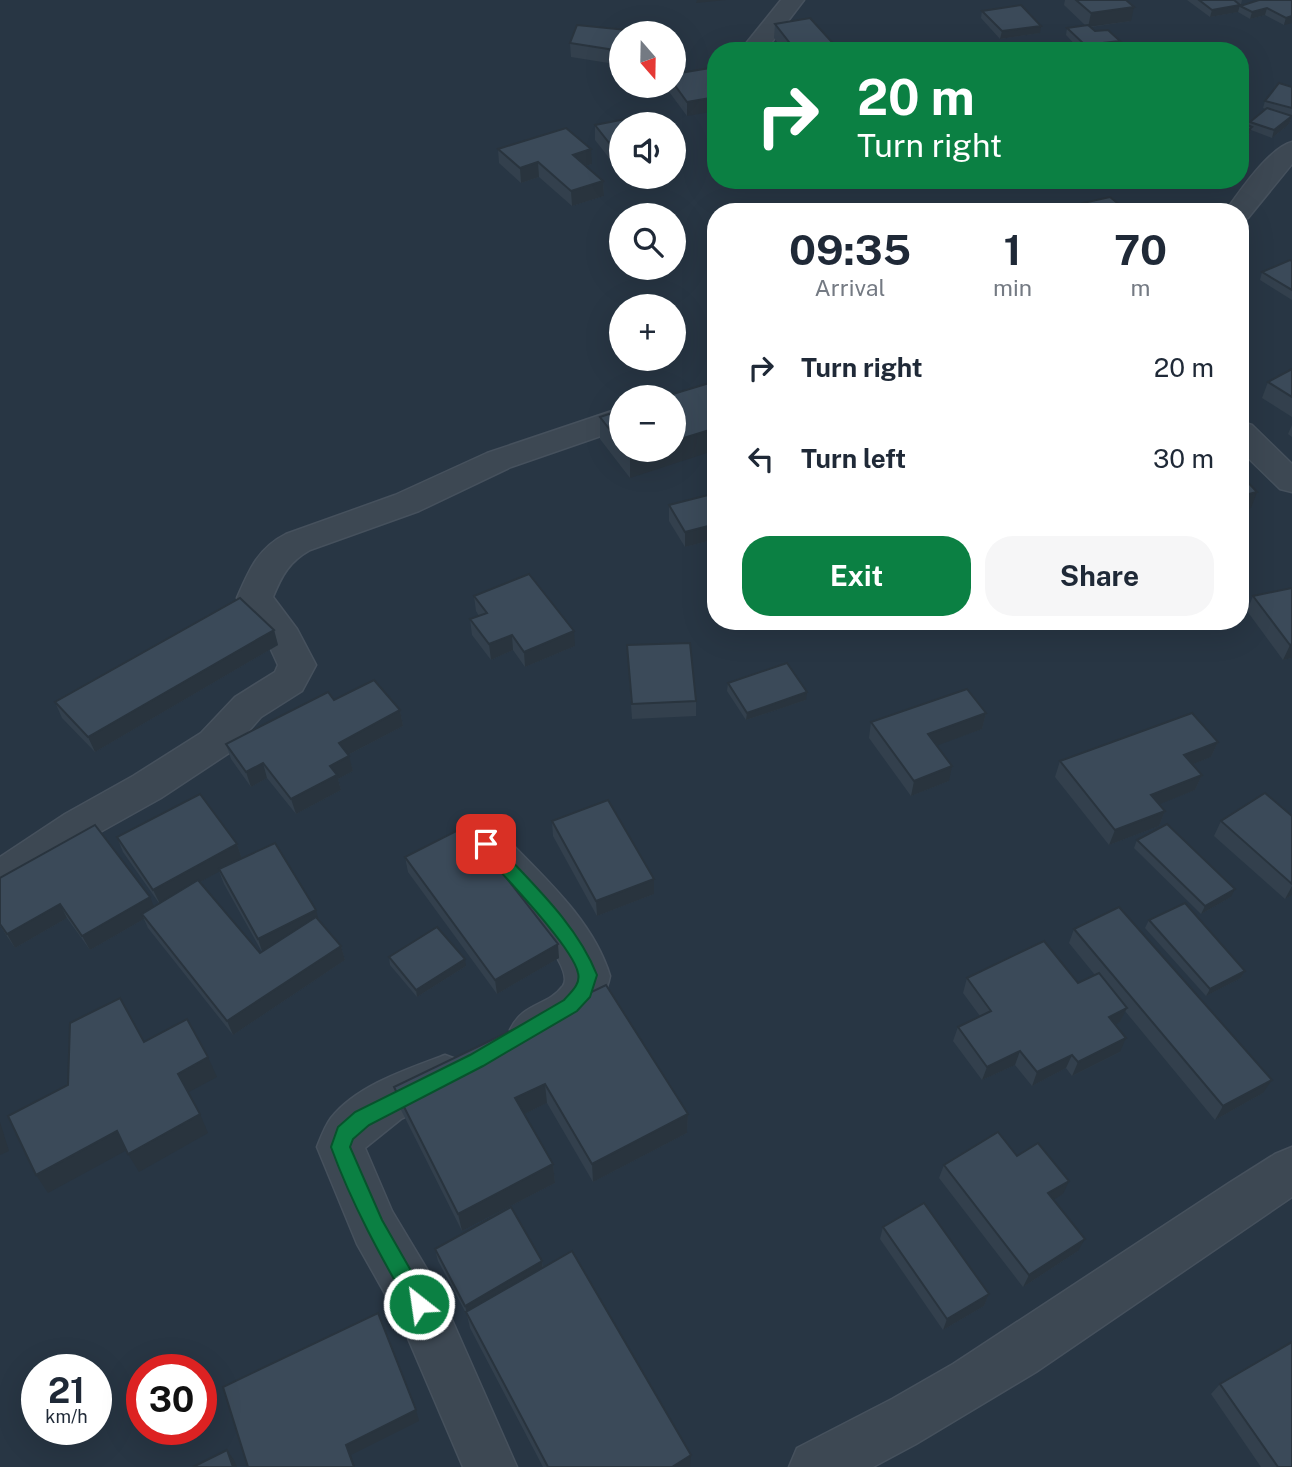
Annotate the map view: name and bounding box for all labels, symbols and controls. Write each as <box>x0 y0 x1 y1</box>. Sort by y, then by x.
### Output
north arrow <box>609 21 686 98</box>
map controls <box>609 21 686 462</box>
text: 20 m <box>857 68 975 126</box>
icon: right <box>742 70 833 161</box>
button: sound <box>609 112 686 189</box>
text: Turn right <box>857 127 1002 164</box>
button: search <box>609 203 686 280</box>
text: 09:35 <box>789 225 911 274</box>
text: 1 <box>1004 225 1022 274</box>
text: 70 <box>1114 225 1167 274</box>
text: Arrival <box>815 274 886 301</box>
text: min <box>993 274 1032 301</box>
text: m <box>1131 274 1150 301</box>
button: + <box>609 294 686 371</box>
icon: right <box>742 349 780 387</box>
text: Turn right <box>801 352 923 383</box>
text: 20 m <box>1154 352 1214 383</box>
button: − <box>609 385 686 462</box>
icon: left <box>742 440 780 478</box>
text: Turn left <box>801 443 906 474</box>
text: 30 m <box>1153 443 1214 474</box>
button: Exit <box>742 536 971 616</box>
button: Share <box>985 536 1214 616</box>
pin <box>456 814 516 874</box>
icon: arrive <box>467 825 505 863</box>
position arrow <box>382 1267 456 1341</box>
speed limit sign: 30 <box>126 1354 217 1445</box>
text: 21 <box>48 1370 85 1411</box>
text: km/h <box>45 1406 88 1427</box>

